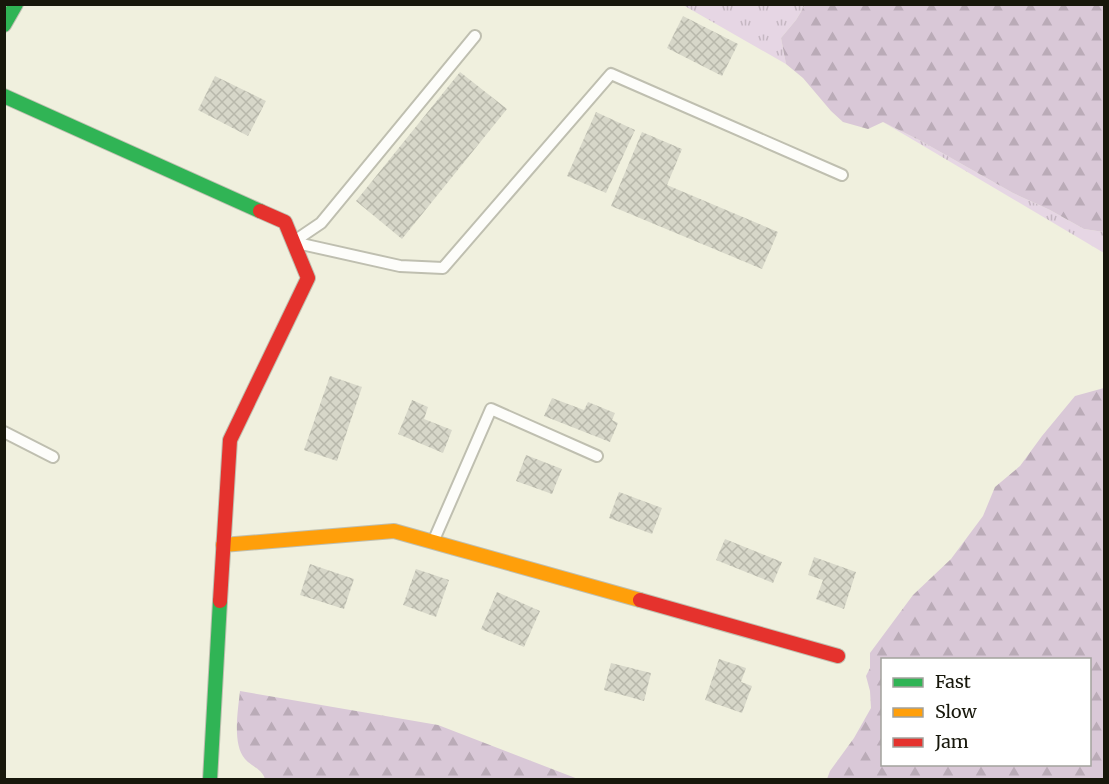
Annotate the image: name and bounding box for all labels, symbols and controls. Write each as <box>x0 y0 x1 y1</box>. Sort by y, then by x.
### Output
legend <box>881 658 1091 766</box>
text: Fast <box>935 670 971 693</box>
text: Slow <box>935 700 978 723</box>
text: Jam <box>934 730 969 753</box>

